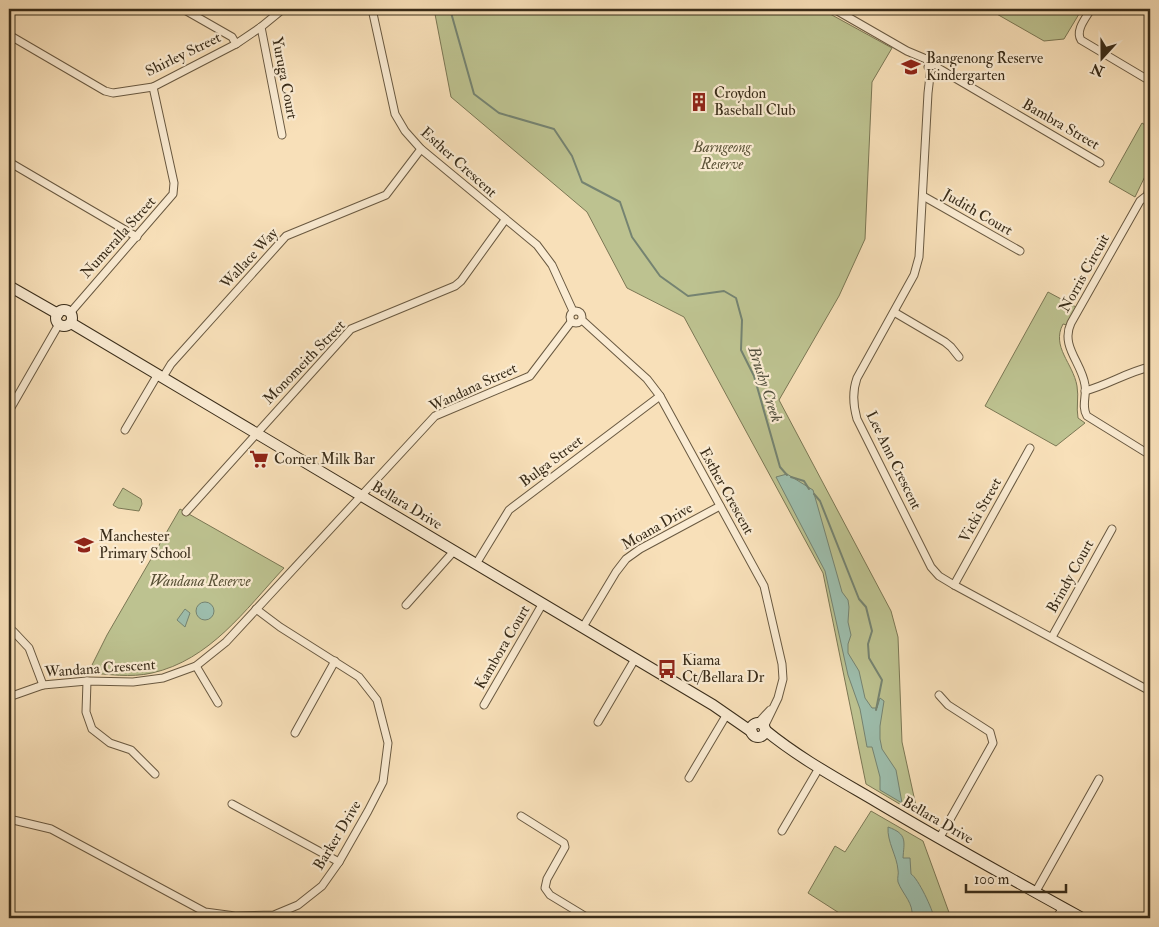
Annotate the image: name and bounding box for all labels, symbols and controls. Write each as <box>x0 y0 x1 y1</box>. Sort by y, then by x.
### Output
street label: Shirley Street <box>142 28 224 81</box>
north arrow <box>1076 32 1126 82</box>
street label: Yuruga Court <box>267 35 302 121</box>
place label: Bangenong Reserve Kindergarten <box>926 49 1043 85</box>
school or university icon: Bangenong Reserve Kindergarten <box>900 56 922 78</box>
text: N <box>1088 59 1107 80</box>
place label: Croydon Baseball Club <box>714 84 796 120</box>
building icon: Croydon Baseball Club <box>688 91 710 113</box>
street label: Bambra Street <box>1019 95 1103 154</box>
street label: Esther Crescent <box>417 123 501 202</box>
park label: Barngeong Reserve <box>692 138 753 174</box>
street label: Judith Court <box>938 184 1016 241</box>
street label: Numeralla Street <box>77 192 160 282</box>
street label: Wallace Way <box>216 224 283 293</box>
street label: Norris Circuit <box>1055 231 1114 316</box>
street label: Monomeith Street <box>259 316 350 409</box>
water label: Brushy Creek <box>743 343 787 425</box>
street label: Wandana Street <box>425 359 520 416</box>
street label: Lee Ann Crescent <box>861 408 926 513</box>
street label: Bulga Street <box>516 431 587 491</box>
street label: Esther Crescent <box>695 445 758 538</box>
supermarket icon: Corner Milk Bar <box>248 448 270 470</box>
place label: Corner Milk Bar <box>274 450 375 469</box>
street label: Vicki Street <box>955 474 1006 546</box>
street label: Bellara Drive <box>368 477 446 534</box>
street label: Moana Drive <box>618 498 696 554</box>
place label: Manchester Primary School <box>99 527 191 563</box>
school or university icon: Manchester Primary School <box>73 534 95 556</box>
street label: Brindy Court <box>1043 536 1098 616</box>
park label: Wandana Reserve <box>149 572 252 591</box>
street label: Kambora Court <box>471 602 534 693</box>
place label: Kiama Ct/Bellara Dr <box>682 651 765 687</box>
street label: Wandana Crescent <box>43 655 156 682</box>
bus stop icon: Kiama Ct/Bellara Dr <box>656 658 678 680</box>
street label: Bellara Drive <box>899 792 977 848</box>
street label: Barker Drive <box>309 797 366 874</box>
scale bar <box>966 862 1066 894</box>
text: 100 m <box>974 870 1010 889</box>

